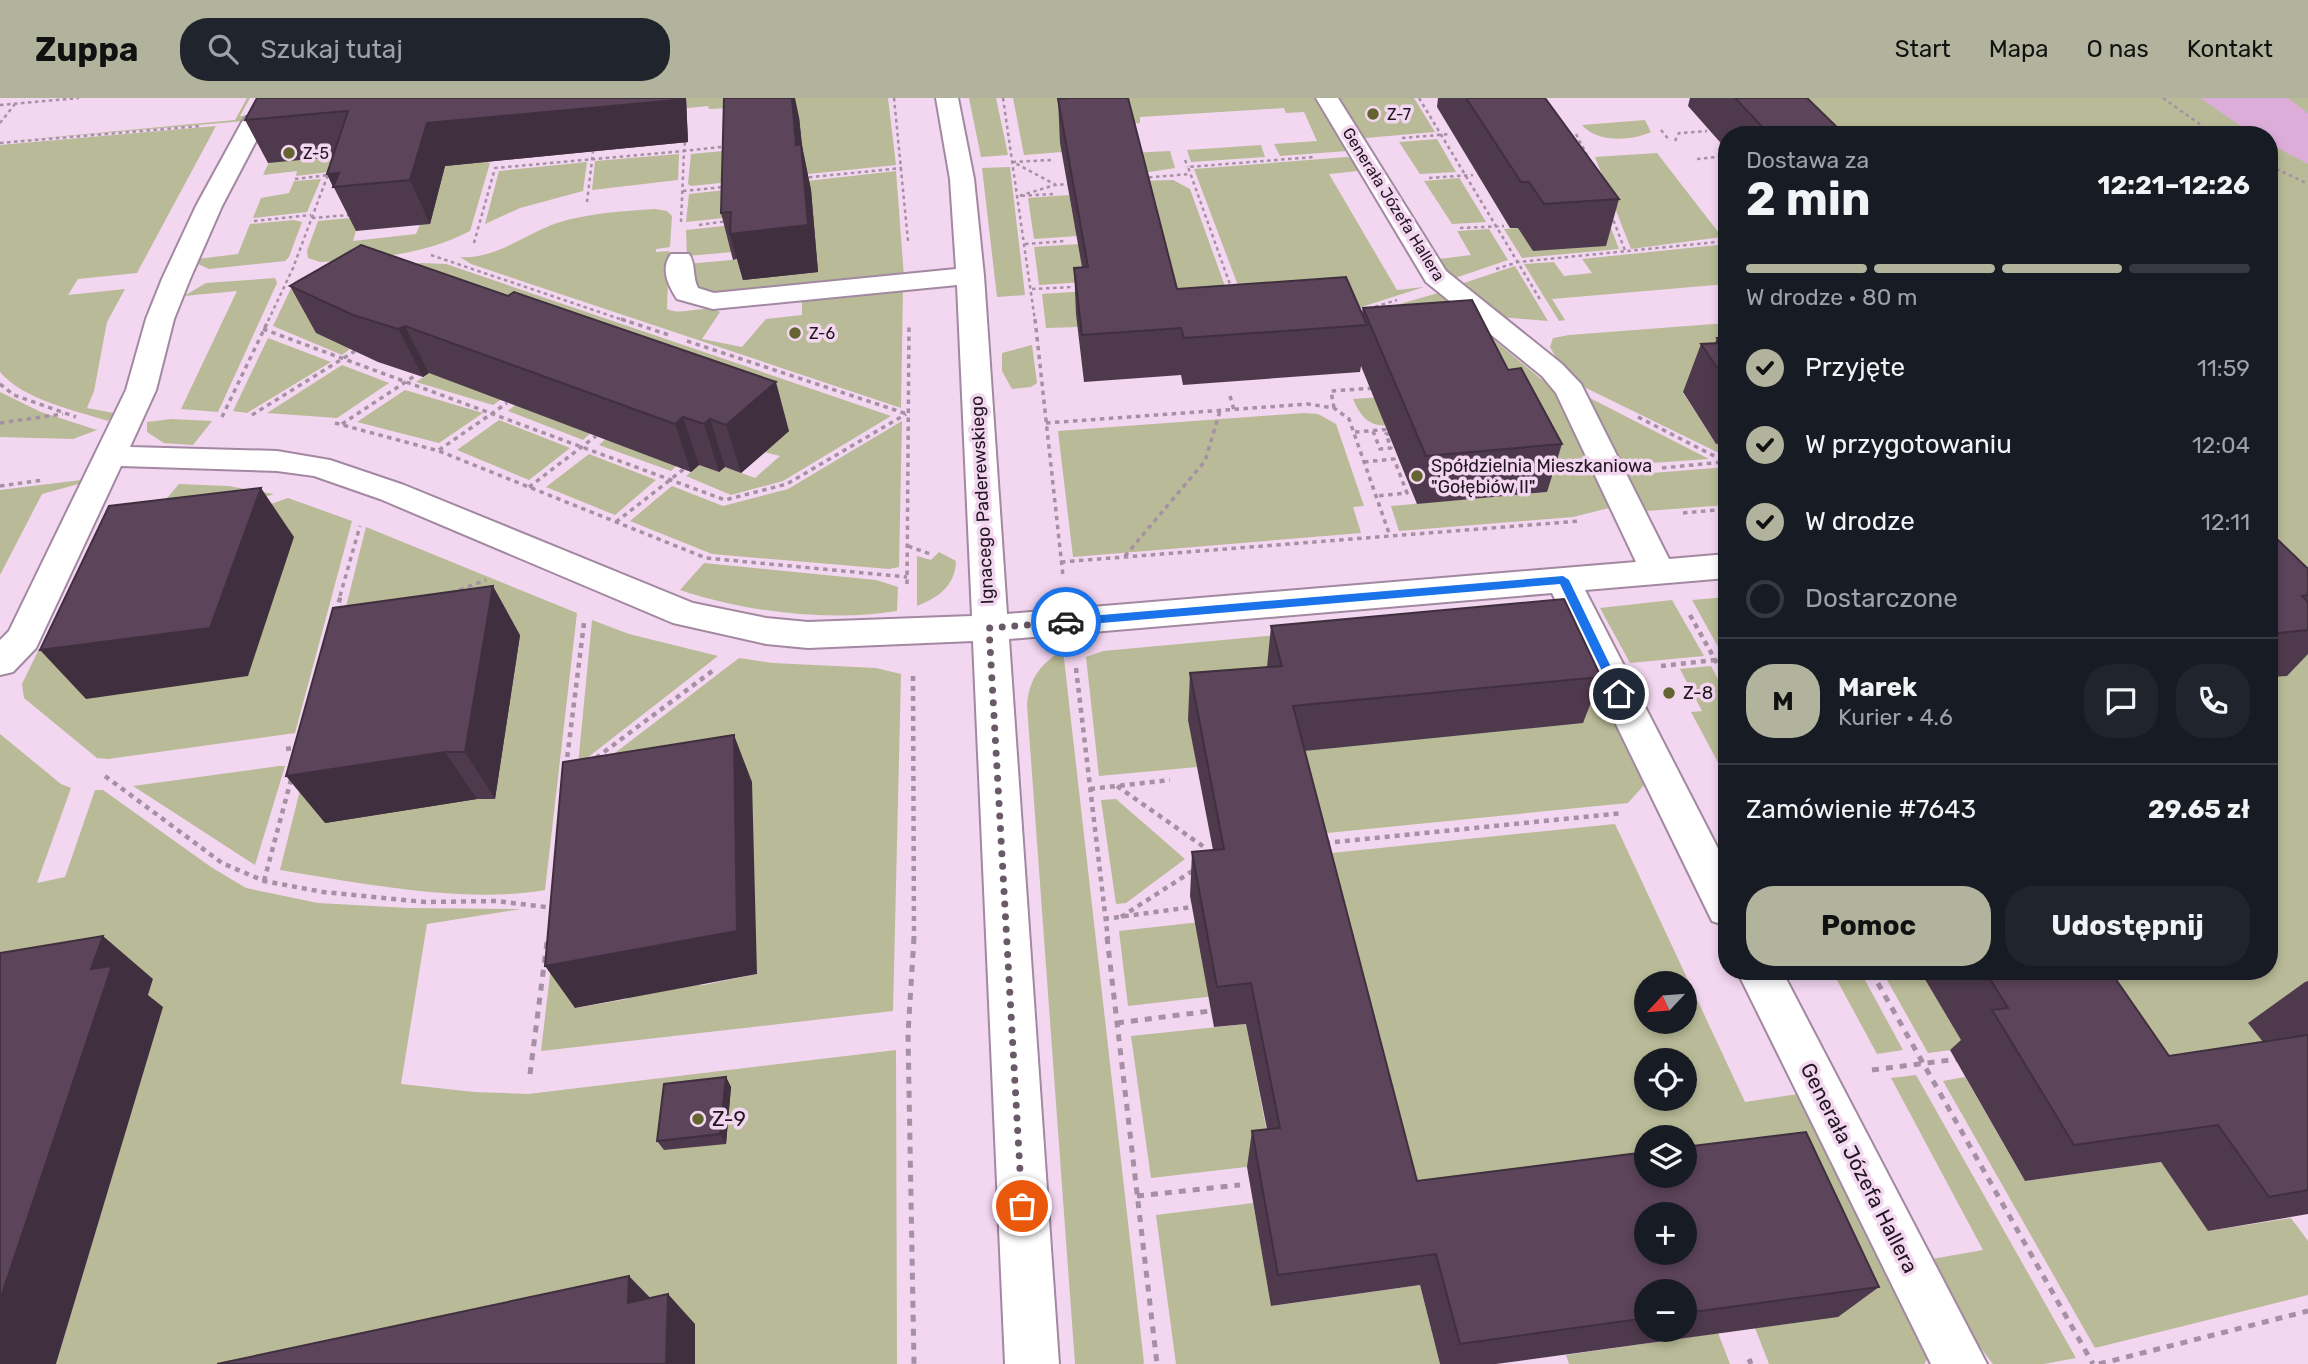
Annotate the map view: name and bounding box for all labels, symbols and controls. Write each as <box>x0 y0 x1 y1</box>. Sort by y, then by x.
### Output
search box <box>180 18 670 81</box>
text: Zuppa <box>35 30 138 69</box>
icon: search <box>204 30 242 68</box>
text: Szukaj tutaj <box>260 34 403 65</box>
text: Start <box>1895 35 1951 63</box>
text: Mapa <box>1989 35 2049 63</box>
text: O nas <box>2087 35 2149 63</box>
text: Kontakt <box>2187 35 2273 63</box>
place label: Z-7 <box>1387 105 1411 124</box>
marker: Z-7 <box>1365 106 1381 122</box>
street label: Generała Józefa Hallera <box>1339 124 1449 284</box>
place label: Z-5 <box>303 144 329 163</box>
marker: Z-5 <box>281 145 297 161</box>
text: Dostawa za <box>1746 146 1869 174</box>
text: 12:21–12:26 <box>2097 170 2250 201</box>
text: 2 min <box>1746 172 1871 227</box>
text: W drodze · 80 m <box>1746 283 1917 311</box>
place label: Z-6 <box>809 324 836 343</box>
marker: Z-6 <box>787 325 803 341</box>
icon: check <box>1746 349 1784 387</box>
text: Przyjęte <box>1805 352 1905 383</box>
text: 11:59 <box>2197 354 2250 382</box>
street label: Ignacego Paderewskiego <box>966 395 998 605</box>
icon: check <box>1746 426 1784 464</box>
text: W przygotowaniu <box>1805 429 2012 460</box>
text: 12:04 <box>2192 431 2250 459</box>
place label: Spółdzielnia Mieszkaniowa "Gołębiów II" <box>1431 455 1652 498</box>
marker: Spółdzielnia Mieszkaniowa "Gołębiów II" <box>1409 468 1425 484</box>
icon: check <box>1746 503 1784 541</box>
text: W drodze <box>1805 506 1915 537</box>
text: 12:11 <box>2201 508 2250 536</box>
text: Dostarczone <box>1805 583 1958 614</box>
courier <box>1031 587 1101 657</box>
icon: car <box>1047 603 1085 641</box>
pin <box>1589 664 1649 724</box>
button: chat <box>2084 664 2158 738</box>
button: phone <box>2176 664 2250 738</box>
text: Marek <box>1838 672 1917 703</box>
icon: home <box>1600 675 1638 713</box>
place label: Z-8 <box>1683 682 1713 704</box>
marker: Z-8 <box>1661 685 1677 701</box>
text: M <box>1772 686 1794 717</box>
text: Kurier · 4.6 <box>1838 703 1953 731</box>
text: Zamówienie #7643 <box>1746 794 1976 825</box>
text: 29.65 zł <box>2148 794 2250 825</box>
button: Pomoc <box>1746 886 1991 966</box>
button: Udostępnij <box>2005 886 2250 966</box>
north arrow <box>1634 971 1698 1034</box>
map controls <box>1634 971 1697 1342</box>
button: locate <box>1634 1048 1697 1111</box>
street label: Generała Józefa Hallera <box>1796 1058 1923 1277</box>
place label: Z-9 <box>712 1106 746 1131</box>
marker: Z-9 <box>690 1111 706 1127</box>
button: layers <box>1634 1125 1697 1188</box>
pin <box>992 1176 1052 1236</box>
icon: bag <box>1003 1187 1041 1225</box>
button: + <box>1634 1202 1697 1265</box>
button: − <box>1634 1279 1697 1342</box>

